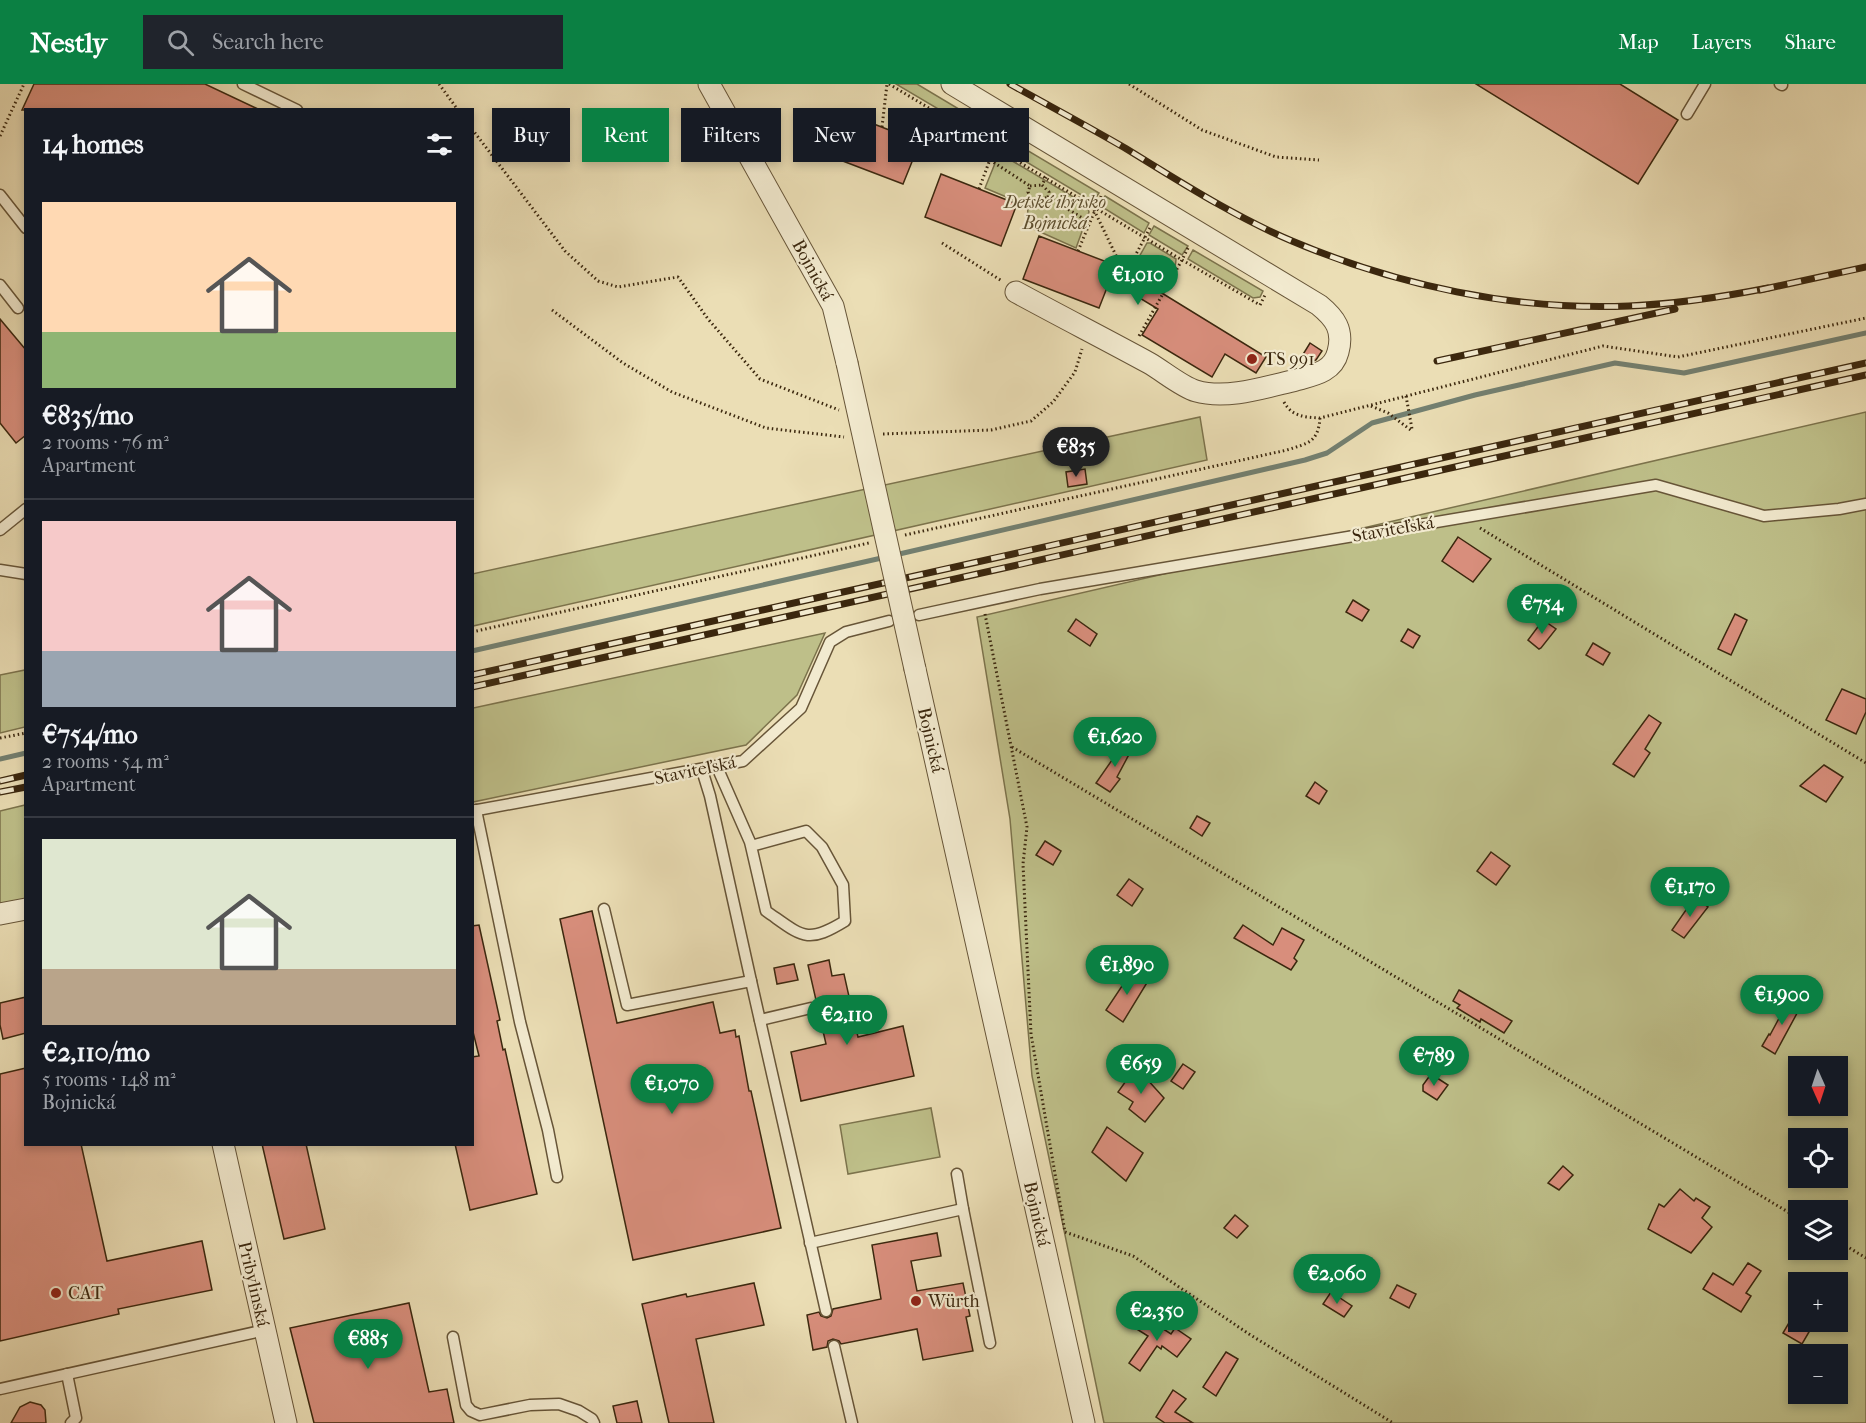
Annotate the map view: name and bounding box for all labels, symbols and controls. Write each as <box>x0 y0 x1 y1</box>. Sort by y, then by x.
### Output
search box <box>143 15 563 69</box>
text: Nestly <box>30 26 107 59</box>
icon: search <box>164 26 197 59</box>
text: Search here <box>212 29 324 55</box>
text: Map <box>1618 30 1659 54</box>
text: Layers <box>1692 30 1751 54</box>
text: Share <box>1784 30 1836 54</box>
chip: Buy <box>492 108 570 162</box>
chip: Rent <box>582 108 669 162</box>
chip: Filters <box>681 108 781 162</box>
chip: New <box>793 108 876 162</box>
chip: Apartment <box>888 108 1029 162</box>
icon: filters <box>423 128 456 161</box>
text: 14 homes <box>42 129 144 160</box>
park label: Detské ihrisko Bojnická <box>1003 192 1106 234</box>
street label: Bojnická <box>787 236 838 305</box>
icon: home <box>195 241 303 349</box>
pin: €1,010 <box>1089 255 1187 306</box>
text: €1,010 <box>1112 263 1164 286</box>
place label: TS 991 <box>1264 349 1315 370</box>
marker: TS 991 <box>1245 352 1259 366</box>
text: €835/mo <box>42 400 133 431</box>
pin: €835 <box>1040 427 1112 478</box>
text: 2 rooms · 76 m² <box>42 431 169 454</box>
text: €835 <box>1057 435 1095 458</box>
text: Apartment <box>42 454 136 477</box>
street label: Staviteľská <box>1350 512 1436 547</box>
icon: home <box>195 560 303 668</box>
pin: €754 <box>1506 584 1578 635</box>
text: €754 <box>1521 592 1563 615</box>
street label: Bojnická <box>913 705 948 776</box>
pin: €1,620 <box>1066 717 1164 768</box>
text: €754/mo <box>42 719 138 750</box>
text: €1,620 <box>1087 725 1143 748</box>
text: 2 rooms · 54 m² <box>42 750 169 773</box>
street label: Staviteľská <box>652 751 738 789</box>
text: Apartment <box>42 773 136 796</box>
pin: €1,170 <box>1641 867 1739 918</box>
text: €1,170 <box>1665 875 1715 898</box>
icon: home <box>195 878 303 986</box>
pin: €1,890 <box>1078 945 1176 996</box>
text: €1,890 <box>1100 953 1154 976</box>
pin: €1,900 <box>1733 975 1831 1026</box>
text: €1,900 <box>1754 983 1810 1006</box>
pin: €2,110 <box>798 995 896 1046</box>
text: €2,110 <box>821 1003 873 1026</box>
pin: €789 <box>1398 1036 1470 1087</box>
text: €2,110/mo <box>42 1037 150 1068</box>
pin: €659 <box>1105 1044 1177 1095</box>
text: €789 <box>1413 1044 1455 1067</box>
text: €659 <box>1120 1052 1162 1075</box>
north arrow <box>1788 1056 1848 1116</box>
map controls <box>1788 1056 1848 1404</box>
pin: €1,070 <box>623 1064 721 1115</box>
text: 5 rooms · 148 m² <box>42 1068 176 1091</box>
text: €1,070 <box>645 1072 699 1095</box>
text: Bojnická <box>42 1091 116 1114</box>
button: locate <box>1788 1128 1848 1188</box>
street label: Bojnická <box>1019 1179 1054 1250</box>
button: layers <box>1788 1200 1848 1260</box>
street label: Pribylinská <box>233 1239 274 1330</box>
pin: €2,060 <box>1288 1254 1386 1305</box>
text: €2,060 <box>1307 1262 1367 1285</box>
button: + <box>1788 1272 1848 1332</box>
place label: CAT <box>68 1283 104 1304</box>
marker: CAT <box>49 1286 63 1300</box>
place label: Würth <box>927 1291 980 1312</box>
pin: €2,350 <box>1108 1291 1206 1342</box>
marker: Würth <box>909 1294 923 1308</box>
text: €2,350 <box>1130 1299 1184 1322</box>
pin: €885 <box>332 1319 404 1370</box>
text: €885 <box>348 1327 388 1350</box>
button: − <box>1788 1344 1848 1404</box>

